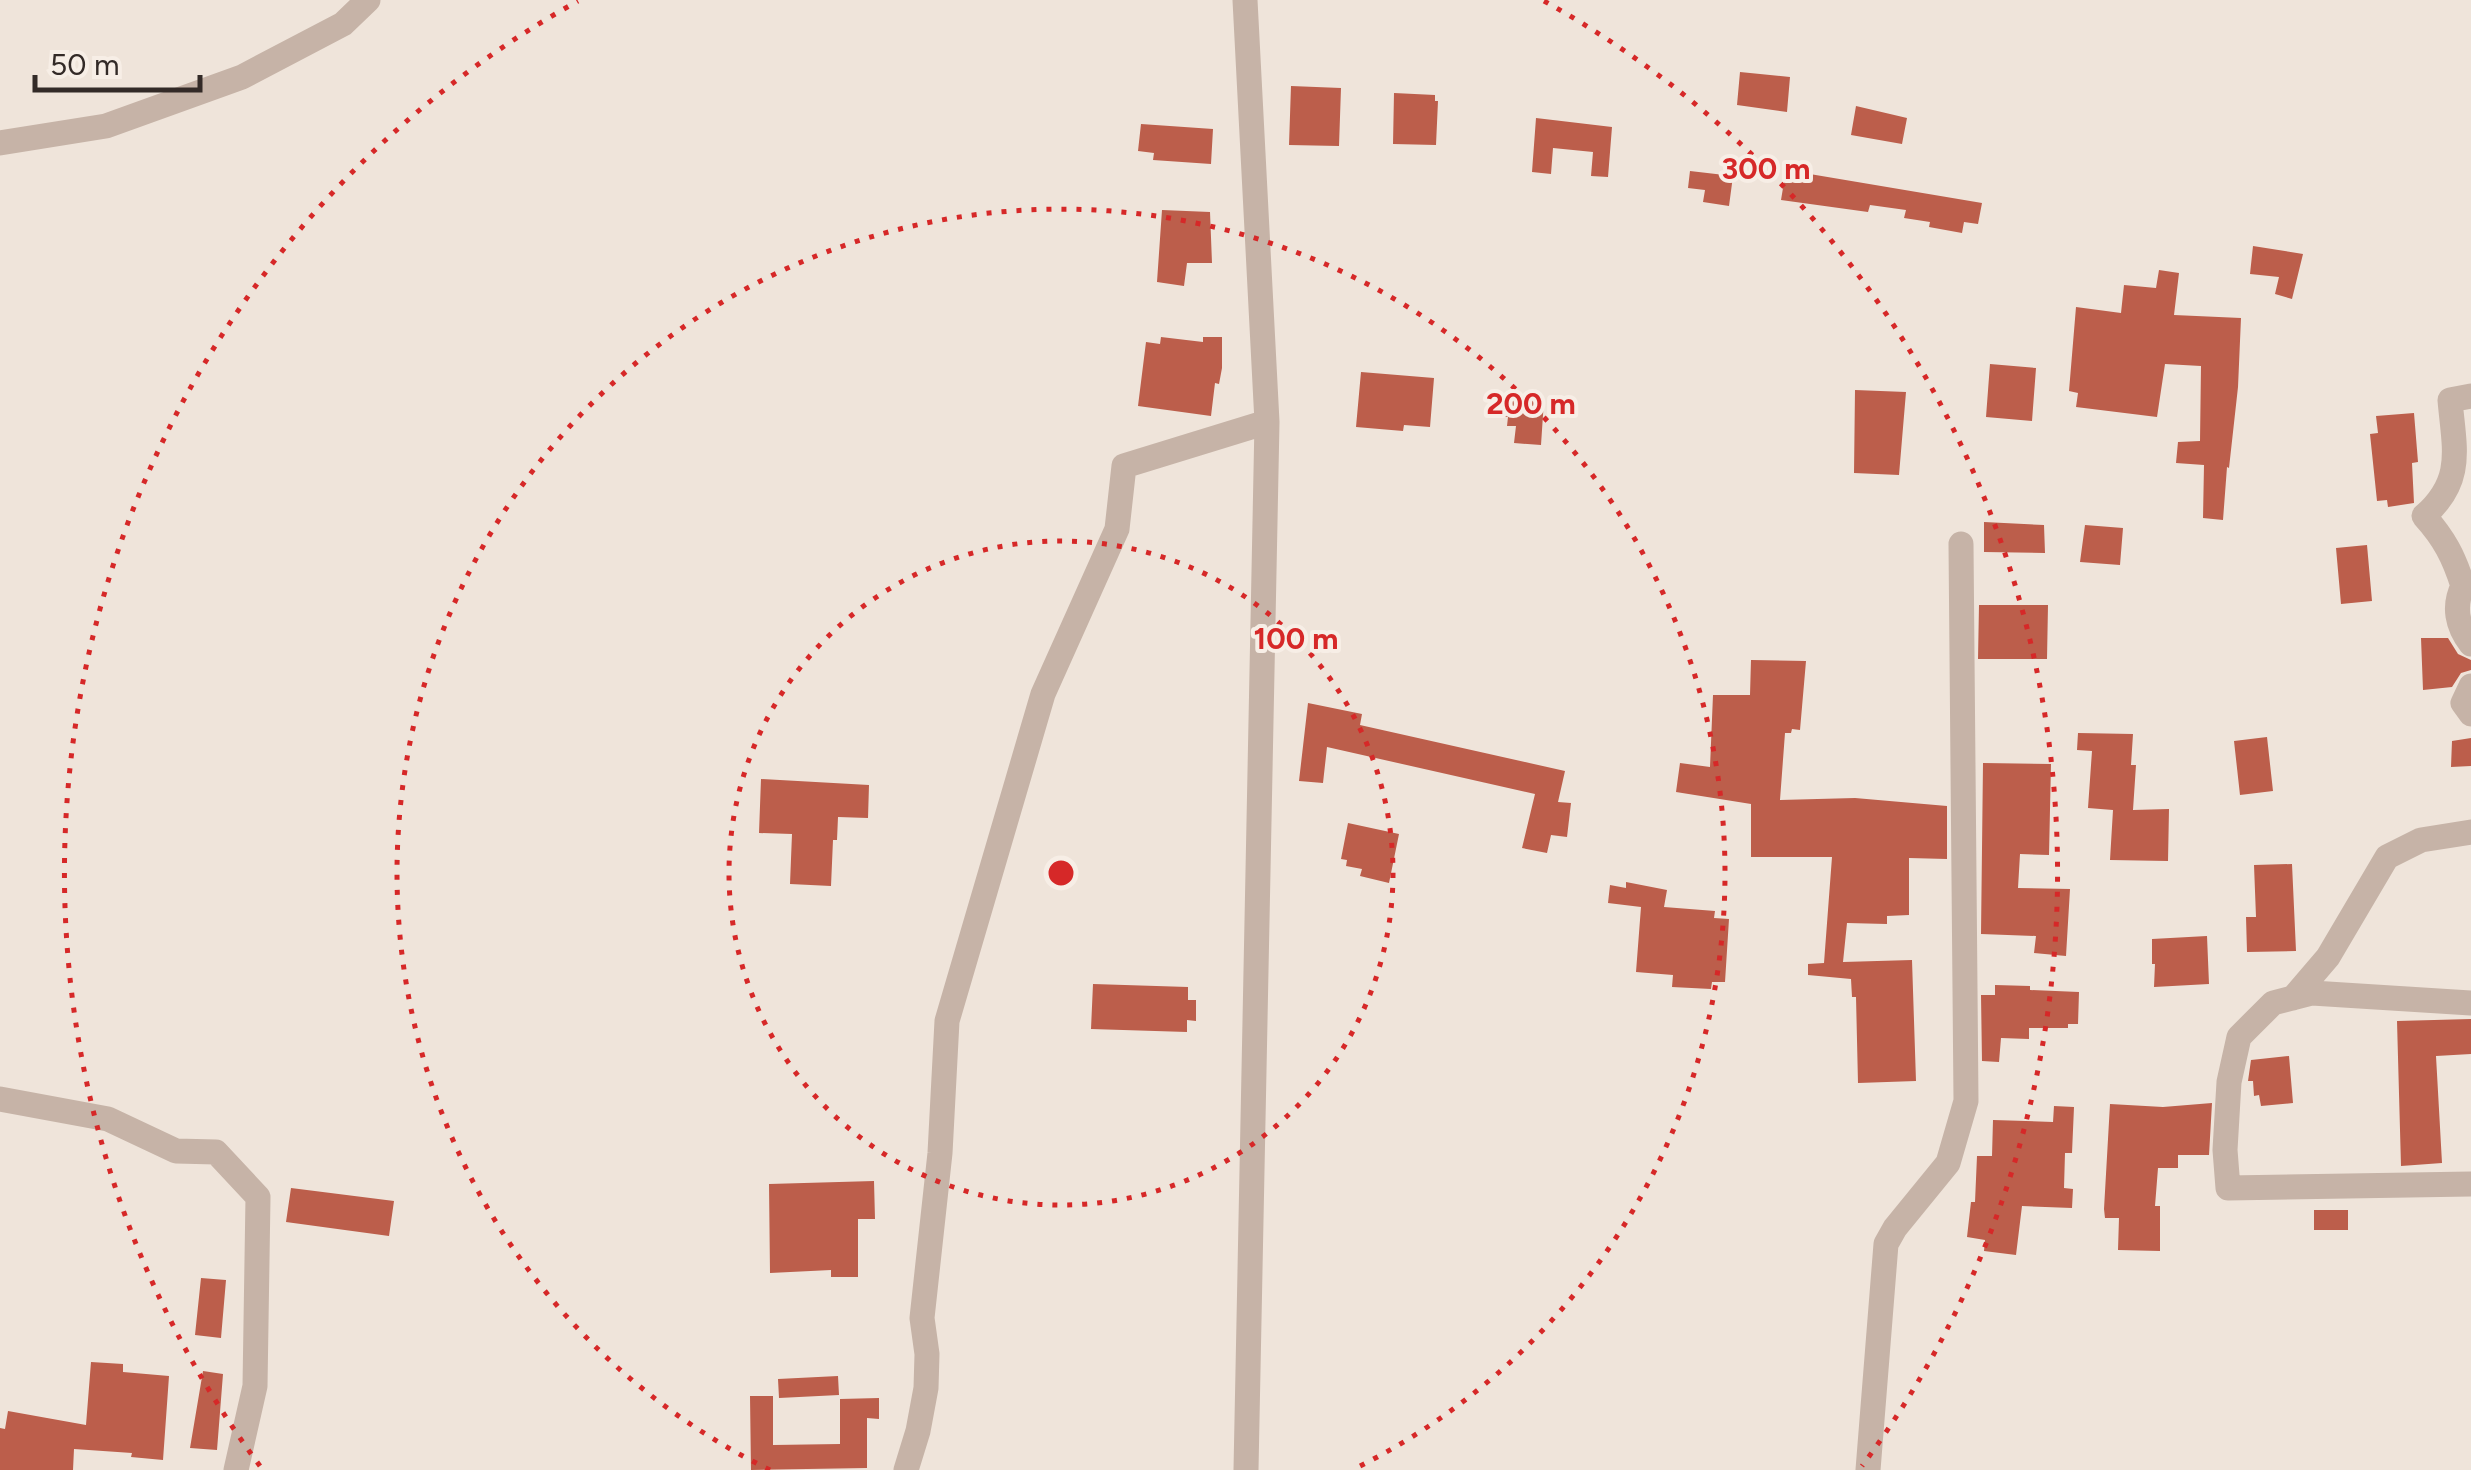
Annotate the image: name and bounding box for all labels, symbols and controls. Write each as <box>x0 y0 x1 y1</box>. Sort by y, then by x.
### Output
scale bar <box>35 30 200 92</box>
text: 50 m <box>50 46 119 83</box>
text: 300 m <box>1722 150 1810 187</box>
text: 200 m <box>1486 385 1576 422</box>
text: 100 m <box>1254 620 1338 657</box>
centre of rings <box>1043 855 1079 891</box>

